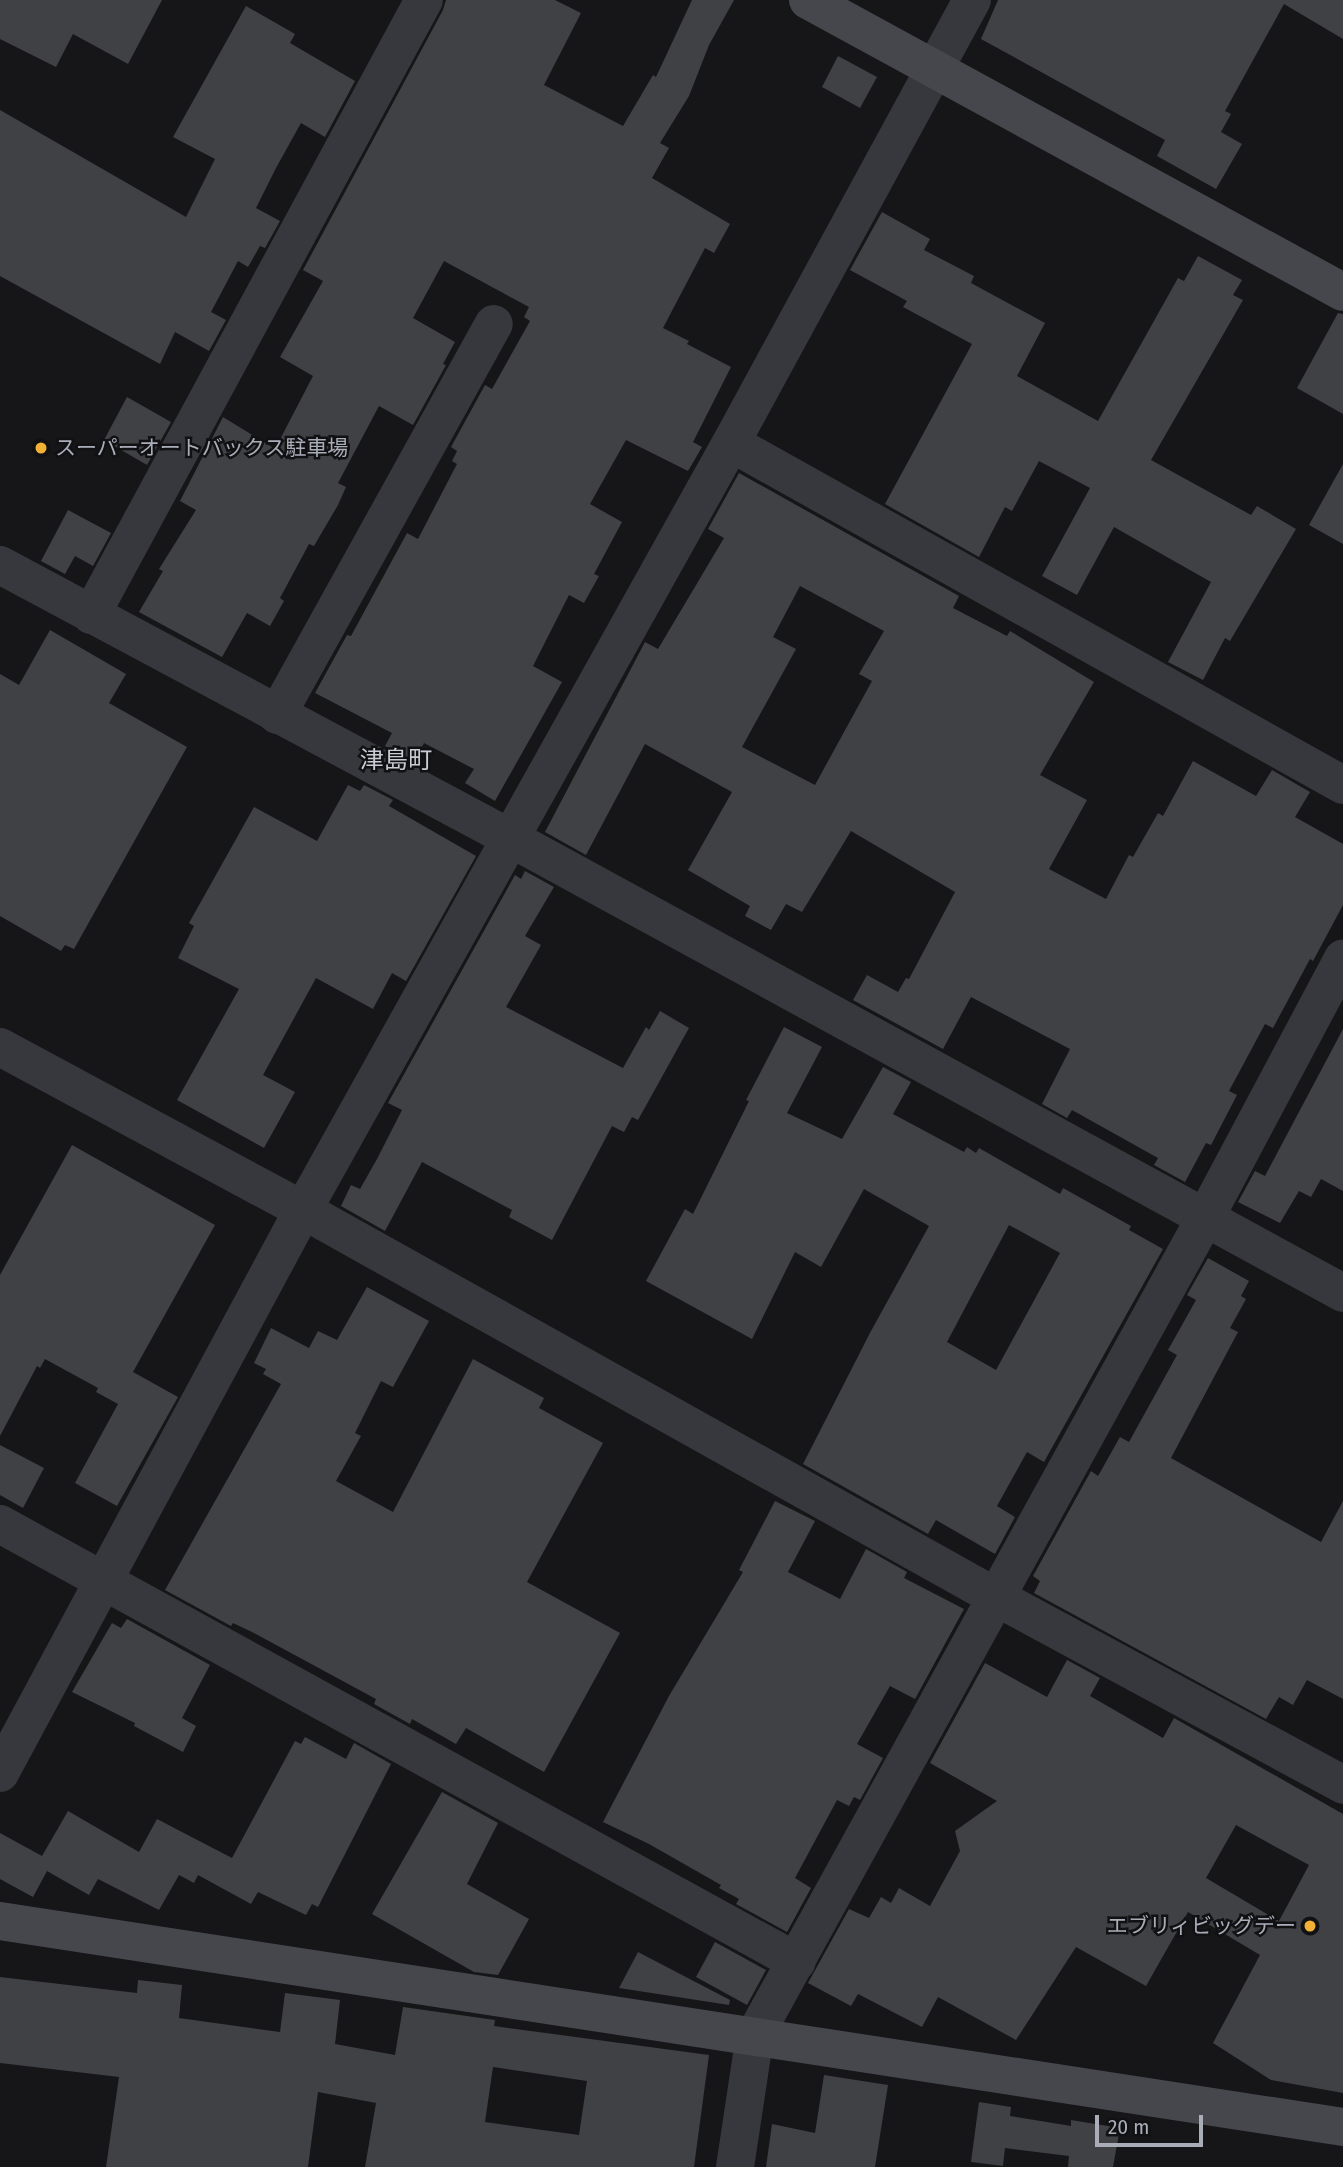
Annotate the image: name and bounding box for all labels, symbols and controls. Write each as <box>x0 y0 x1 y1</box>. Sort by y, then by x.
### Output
place label: スーパーオートバックス駐車場 <box>55 435 349 461</box>
marker: スーパーオートバックス駐車場 <box>33 440 49 456</box>
district label: 津島町 <box>360 747 432 775</box>
place label: エブリィビッグデー <box>1107 1913 1296 1939</box>
marker: エブリィビッグデー <box>1302 1918 1318 1934</box>
scale bar <box>1098 2100 1206 2144</box>
text: 20 m <box>1108 2114 1149 2140</box>

